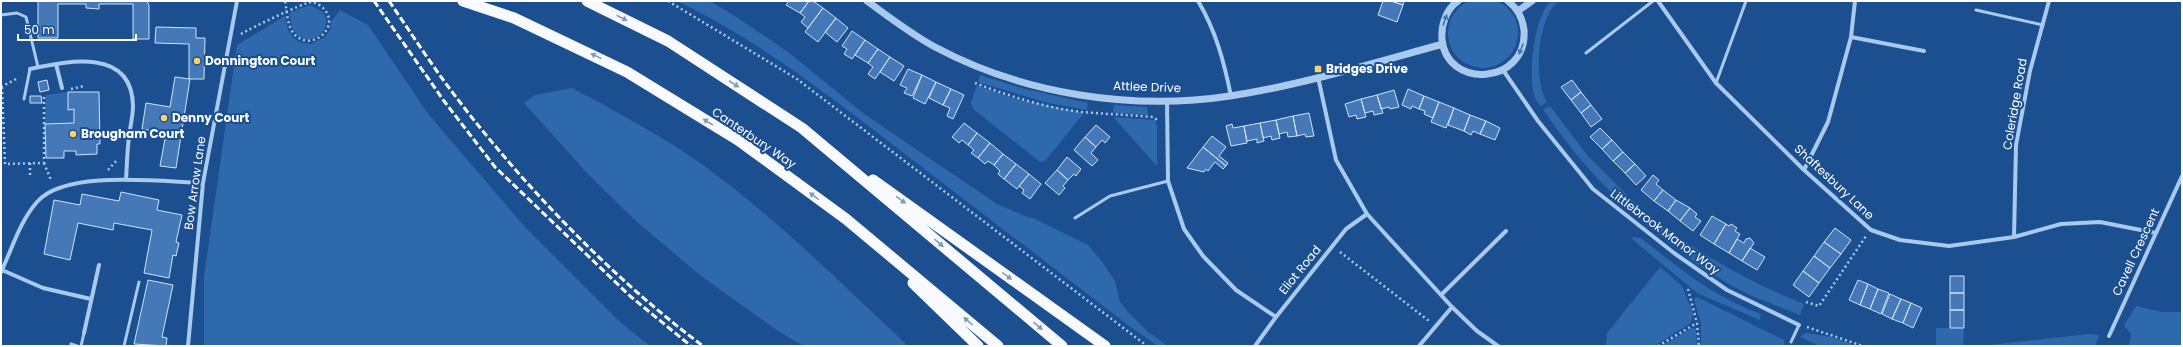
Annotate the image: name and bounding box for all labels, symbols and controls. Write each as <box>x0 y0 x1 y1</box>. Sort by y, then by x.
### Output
one-way arrow <box>1442 14 1448 26</box>
one-way arrow <box>616 15 628 21</box>
scale bar <box>18 16 136 42</box>
text: 50 m <box>24 21 55 38</box>
one-way arrow <box>1517 43 1523 55</box>
place label: Donnington Court <box>205 52 315 69</box>
one-way arrow <box>590 53 601 59</box>
marker: Donnington Court <box>192 56 202 66</box>
street label: Coleridge Road <box>1998 57 2031 151</box>
place label: Bridges Drive <box>1326 60 1408 77</box>
marker: Bridges Drive <box>1313 64 1323 74</box>
street label: Attlee Drive <box>1113 77 1181 96</box>
one-way arrow <box>729 80 739 88</box>
street label: Canterbury Way <box>709 103 800 172</box>
place label: Denny Court <box>172 109 249 126</box>
marker: Denny Court <box>159 113 169 123</box>
one-way arrow <box>702 118 714 125</box>
place label: Brougham Court <box>81 125 184 142</box>
marker: Brougham Court <box>68 129 78 139</box>
street label: Bow Arrow Lane <box>180 135 209 231</box>
street label: Shaftesbury Lane <box>1791 140 1878 223</box>
street label: Littlebrook Manor Way <box>1607 185 1724 278</box>
one-way arrow <box>809 192 820 200</box>
one-way arrow <box>896 196 907 204</box>
street label: Cavell Crescent <box>2108 205 2163 298</box>
one-way arrow <box>933 238 944 247</box>
street label: Eliot Road <box>1275 242 1325 298</box>
one-way arrow <box>1002 271 1012 279</box>
one-way arrow <box>963 317 974 326</box>
one-way arrow <box>1033 322 1044 331</box>

